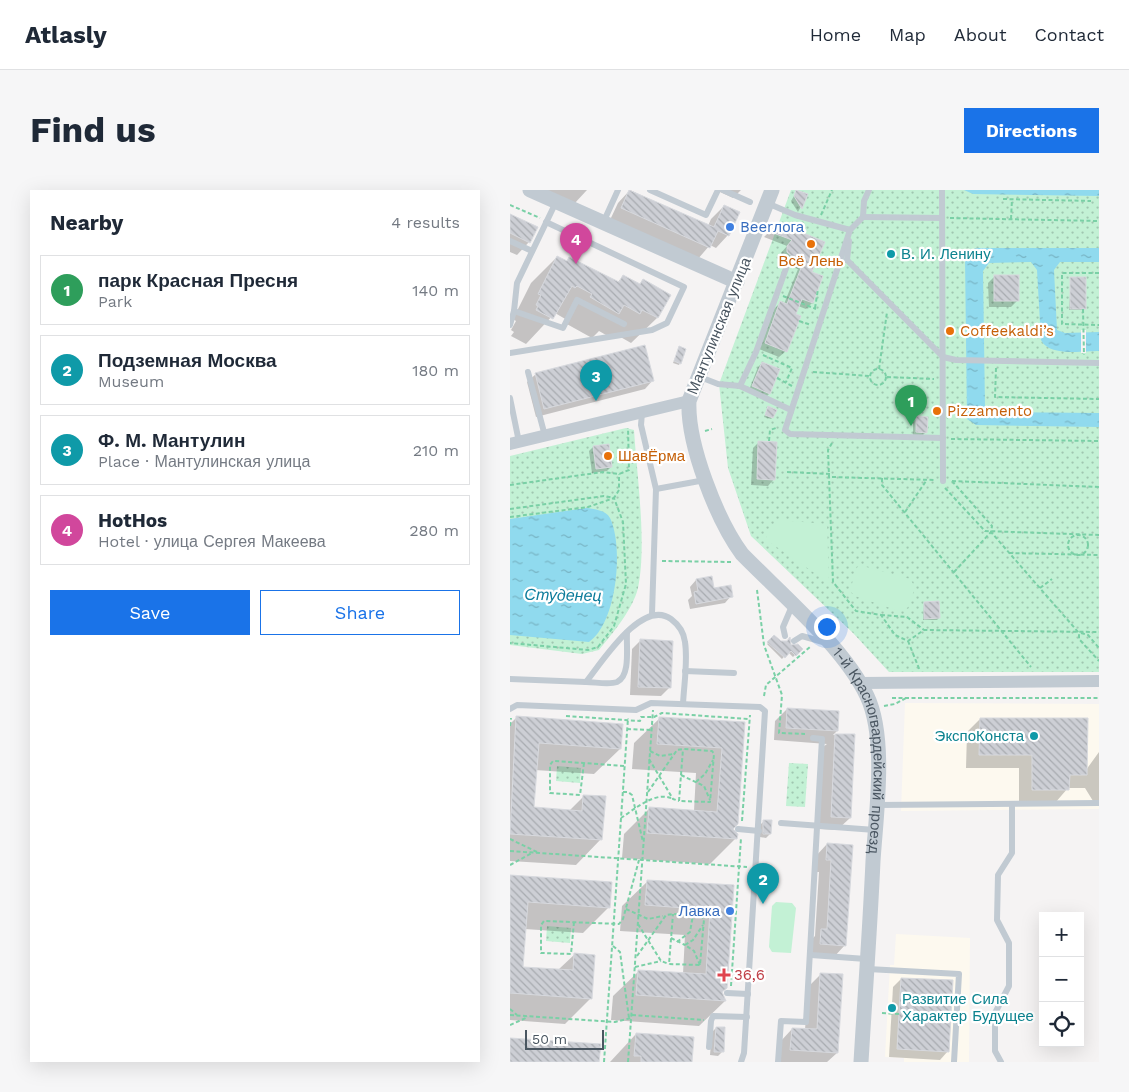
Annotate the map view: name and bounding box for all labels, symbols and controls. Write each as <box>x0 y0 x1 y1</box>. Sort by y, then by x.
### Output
text: Atlasly <box>25 21 107 49</box>
text: Home <box>810 24 861 45</box>
text: Map <box>889 24 926 45</box>
text: About <box>954 24 1006 45</box>
text: Contact <box>1034 24 1104 45</box>
button: Directions <box>964 108 1099 153</box>
text: Find us <box>30 109 156 151</box>
text: Nearby <box>50 210 123 235</box>
text: 4 results <box>391 213 460 232</box>
place label: Beerлога <box>740 218 805 236</box>
marker: Beerлога <box>724 221 736 233</box>
pin: 4 <box>560 223 592 264</box>
marker: Всё Лень <box>805 238 817 250</box>
place label: В. И. Ленину <box>901 245 991 263</box>
marker: В. И. Ленину <box>885 248 897 260</box>
place label: Всё Лень <box>778 252 844 270</box>
street label: Мантулинская улица <box>683 254 755 397</box>
text: парк Красная Пресня <box>98 269 298 292</box>
text: 1 <box>64 281 70 300</box>
text: 140 m <box>412 281 459 300</box>
text: Park <box>98 292 132 311</box>
place label: Coffeekaldi’s <box>960 322 1054 340</box>
marker: Coffeekaldi’s <box>944 325 956 337</box>
text: Подземная Москва <box>98 349 277 372</box>
pin: 3 <box>580 360 612 401</box>
text: 2 <box>62 361 72 380</box>
text: 180 m <box>412 361 459 380</box>
text: Museum <box>98 372 164 391</box>
pin: 1 <box>895 385 927 426</box>
place label: Pizzamento <box>947 402 1032 420</box>
marker: Pizzamento <box>931 405 943 417</box>
text: Ф. М. Мантулин <box>98 429 245 452</box>
text: 3 <box>62 441 72 460</box>
text: 210 m <box>413 441 459 460</box>
place label: ШавЁрма <box>618 447 686 465</box>
marker: ШавЁрма <box>602 450 614 462</box>
text: Place · Мантулинская улица <box>98 452 310 471</box>
text: HotHos <box>98 509 167 532</box>
text: 4 <box>62 521 72 540</box>
text: 280 m <box>409 521 459 540</box>
text: Hotel · улица Сергея Макеева <box>98 532 326 551</box>
water label: Студенец <box>524 585 602 605</box>
button: Save <box>50 590 250 635</box>
button: Share <box>260 590 460 635</box>
your location <box>814 614 840 640</box>
street label: 1-й Красногвардейский проезд <box>829 643 888 855</box>
place label: ЭкспоКонста <box>935 727 1025 745</box>
marker: ЭкспоКонста <box>1028 730 1040 742</box>
pin: 2 <box>747 863 779 904</box>
place label: Лавка <box>679 902 721 920</box>
marker: Лавка <box>724 905 736 917</box>
map controls <box>1039 912 1084 1047</box>
button: + <box>1039 912 1084 957</box>
button: − <box>1039 957 1084 1002</box>
place label: 36,6 <box>734 966 765 984</box>
marker: 36,6 <box>718 969 730 981</box>
place label: Развитие Сила Характер Будущее <box>902 990 1034 1025</box>
marker: Развитие Сила Характер Будущее <box>886 1002 898 1014</box>
button: locate <box>1039 1002 1084 1047</box>
scale bar <box>525 1027 604 1050</box>
text: 50 m <box>532 1031 567 1047</box>

